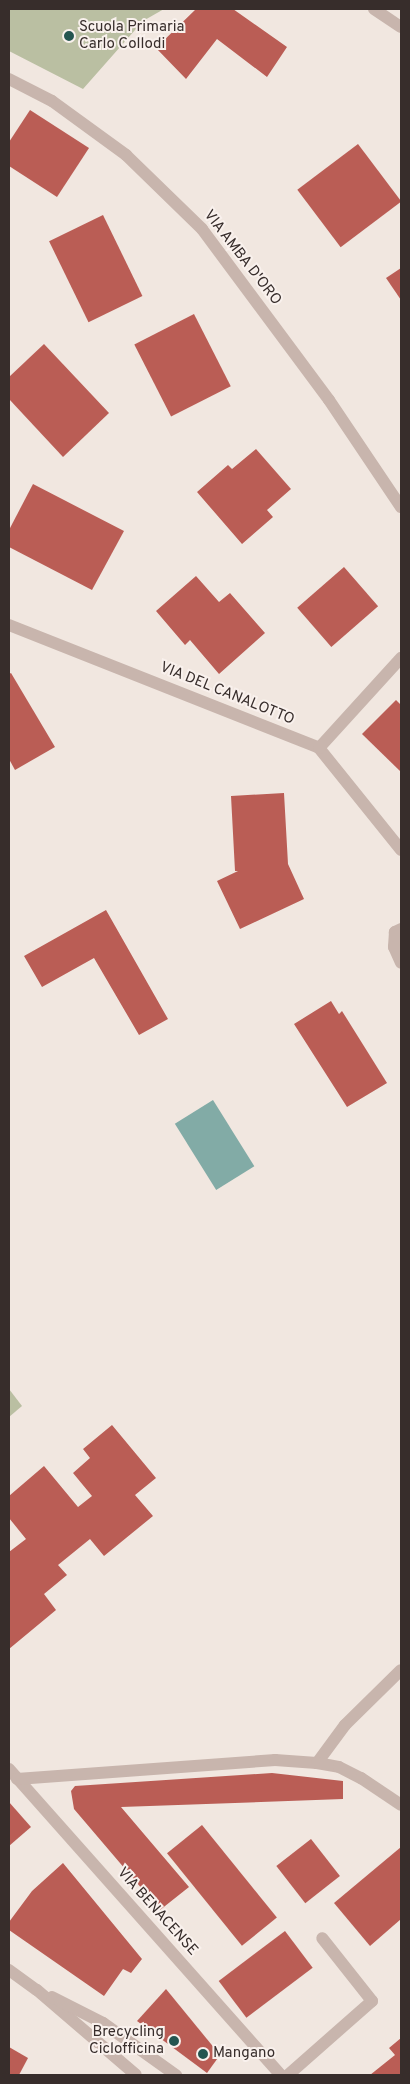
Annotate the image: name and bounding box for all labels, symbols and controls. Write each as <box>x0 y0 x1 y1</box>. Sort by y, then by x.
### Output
place label: Scuola Primaria Carlo Collodi <box>79 18 184 53</box>
marker: Scuola Primaria Carlo Collodi <box>63 30 75 42</box>
street label: VIA AMBA D'ORO <box>199 206 285 310</box>
street label: VIA DEL CANALOTTO <box>157 659 297 729</box>
street label: VIA BENACENSE <box>113 1864 201 1960</box>
place label: Brecycling Ciclofficina <box>89 2023 164 2058</box>
marker: Brecycling Ciclofficina <box>168 2035 180 2047</box>
place label: Mangano <box>213 2045 275 2063</box>
marker: Mangano <box>197 2048 209 2060</box>

